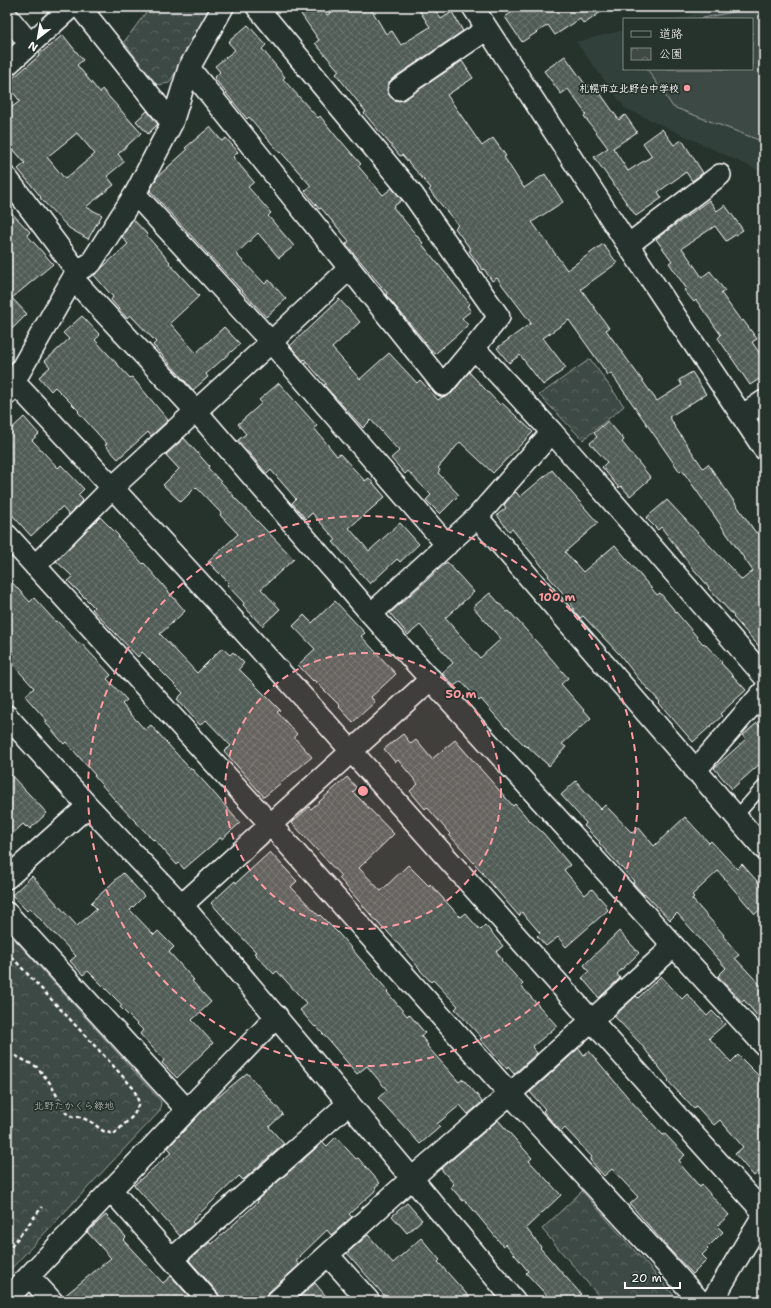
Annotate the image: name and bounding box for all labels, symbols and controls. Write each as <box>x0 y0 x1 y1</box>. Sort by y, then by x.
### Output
north arrow <box>18 18 58 58</box>
legend <box>623 18 753 70</box>
text: 道路 <box>659 26 683 42</box>
text: N <box>25 37 41 55</box>
text: 公園 <box>659 46 683 62</box>
place label: 札幌市立北野台中学校 <box>579 82 679 95</box>
marker: 札幌市立北野台中学校 <box>682 83 692 93</box>
text: 100 m <box>539 589 576 605</box>
text: 50 m <box>446 686 477 702</box>
centre of rings <box>356 784 370 798</box>
park label: 北野たかくら緑地 <box>34 1099 114 1112</box>
scale bar <box>625 1264 680 1290</box>
text: 20 m <box>631 1270 662 1286</box>

